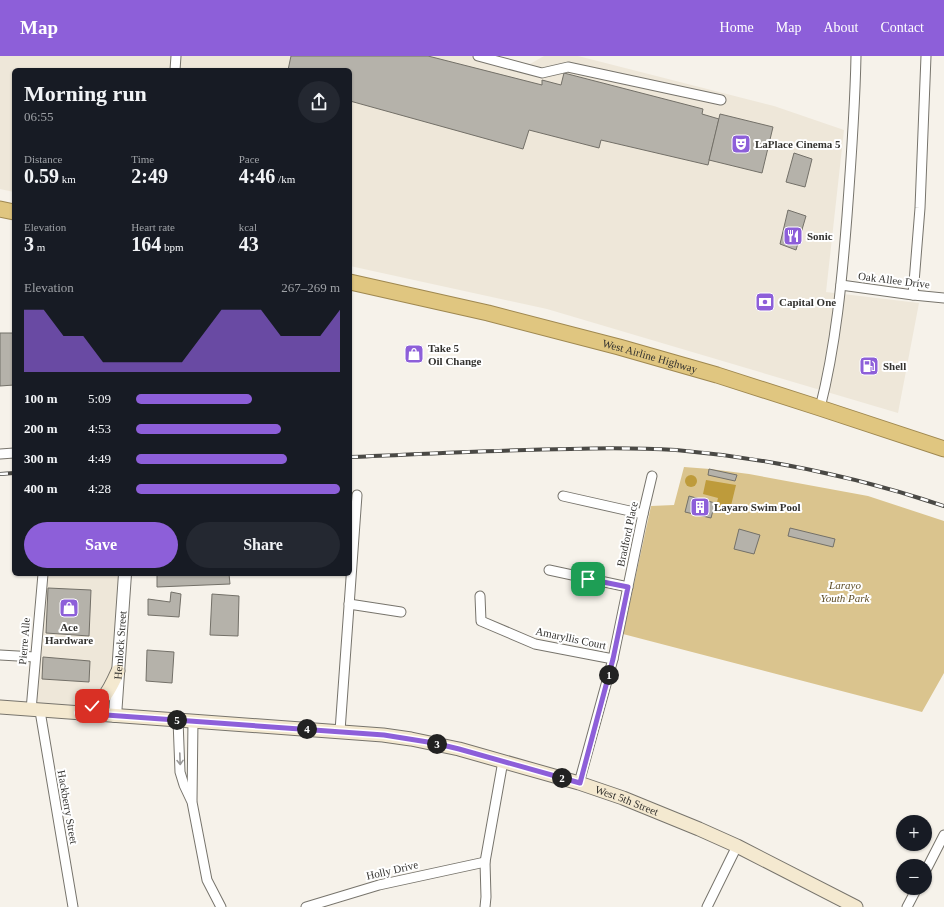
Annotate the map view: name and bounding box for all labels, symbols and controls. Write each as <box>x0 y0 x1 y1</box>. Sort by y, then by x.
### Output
text: Map <box>20 17 58 38</box>
text: Home <box>720 20 754 35</box>
text: Map <box>776 20 801 35</box>
text: About <box>823 20 858 35</box>
text: Contact <box>880 20 924 35</box>
text: Morning run <box>24 81 147 106</box>
button: share <box>298 81 340 123</box>
text: 06:55 <box>24 109 54 124</box>
theatre icon: LaPlace Cinema 5 <box>730 133 752 155</box>
place label: LaPlace Cinema 5 <box>755 138 841 150</box>
text: Distance <box>24 153 62 165</box>
text: Time <box>131 153 154 165</box>
text: Pace <box>239 153 259 165</box>
text: 0.59 <box>24 165 59 187</box>
text: 2:49 <box>131 165 168 187</box>
text: 4:46 <box>239 165 275 187</box>
text: km <box>59 173 76 185</box>
text: /km <box>275 173 295 185</box>
text: Elevation <box>24 221 66 233</box>
text: Heart rate <box>131 221 175 233</box>
text: kcal <box>239 221 257 233</box>
restaurant icon: Sonic <box>782 225 804 247</box>
place label: Sonic <box>807 230 833 242</box>
text: 3 <box>24 233 34 255</box>
text: 164 <box>131 233 161 255</box>
text: 43 <box>239 233 259 255</box>
text: m <box>34 241 45 253</box>
text: bpm <box>161 241 184 253</box>
street label: Oak Allee Drive <box>857 270 931 290</box>
text: Elevation <box>24 280 74 295</box>
text: 267–269 m <box>281 280 340 295</box>
bank icon: Capital One <box>754 291 776 313</box>
place label: Capital One <box>779 296 836 308</box>
street label: West Airline Highway <box>601 337 699 375</box>
place label: Take 5 Oil Change <box>428 342 482 367</box>
shop icon: Take 5 Oil Change <box>403 343 425 365</box>
fuel station icon: Shell <box>858 355 880 377</box>
place label: Shell <box>883 360 906 372</box>
text: 100 m <box>24 391 58 406</box>
text: 5:09 <box>88 391 111 406</box>
text: 200 m <box>24 421 58 436</box>
text: 4:53 <box>88 421 111 436</box>
text: 300 m <box>24 451 58 466</box>
text: 4:49 <box>88 451 111 466</box>
text: 400 m <box>24 481 58 496</box>
text: 4:28 <box>88 481 111 496</box>
building icon: Layaro Swim Pool <box>689 496 711 518</box>
street label: Bradford Place <box>614 500 640 568</box>
place label: Layaro Swim Pool <box>714 501 801 513</box>
button: Save <box>24 522 178 568</box>
button: Share <box>186 522 340 568</box>
pin <box>571 562 605 596</box>
icon: arrive <box>577 568 599 590</box>
park label: Larayo Youth Park <box>821 579 871 604</box>
shop icon: Ace Hardware <box>58 597 80 619</box>
street label: Hemlock Street <box>112 610 128 680</box>
street label: Pierre Alle <box>16 617 32 665</box>
place label: Ace Hardware <box>45 621 93 646</box>
street label: Amaryllis Court <box>535 625 607 651</box>
pin: 1 <box>599 665 619 685</box>
text: 1 <box>606 669 612 681</box>
pin <box>75 689 109 723</box>
icon: check <box>81 695 103 717</box>
pin: 5 <box>167 710 187 730</box>
text: 5 <box>174 714 180 726</box>
pin: 4 <box>297 719 317 739</box>
text: 4 <box>304 723 310 735</box>
pin: 3 <box>427 734 447 754</box>
text: 3 <box>434 738 440 750</box>
one-way arrow <box>176 752 184 765</box>
pin: 2 <box>552 768 572 788</box>
street label: Hackberry Street <box>56 769 80 845</box>
text: 2 <box>559 772 565 784</box>
street label: West 5th Street <box>594 783 660 818</box>
map controls <box>896 815 932 895</box>
button: + <box>896 815 932 851</box>
street label: Holly Drive <box>365 858 419 882</box>
button: − <box>896 859 932 895</box>

